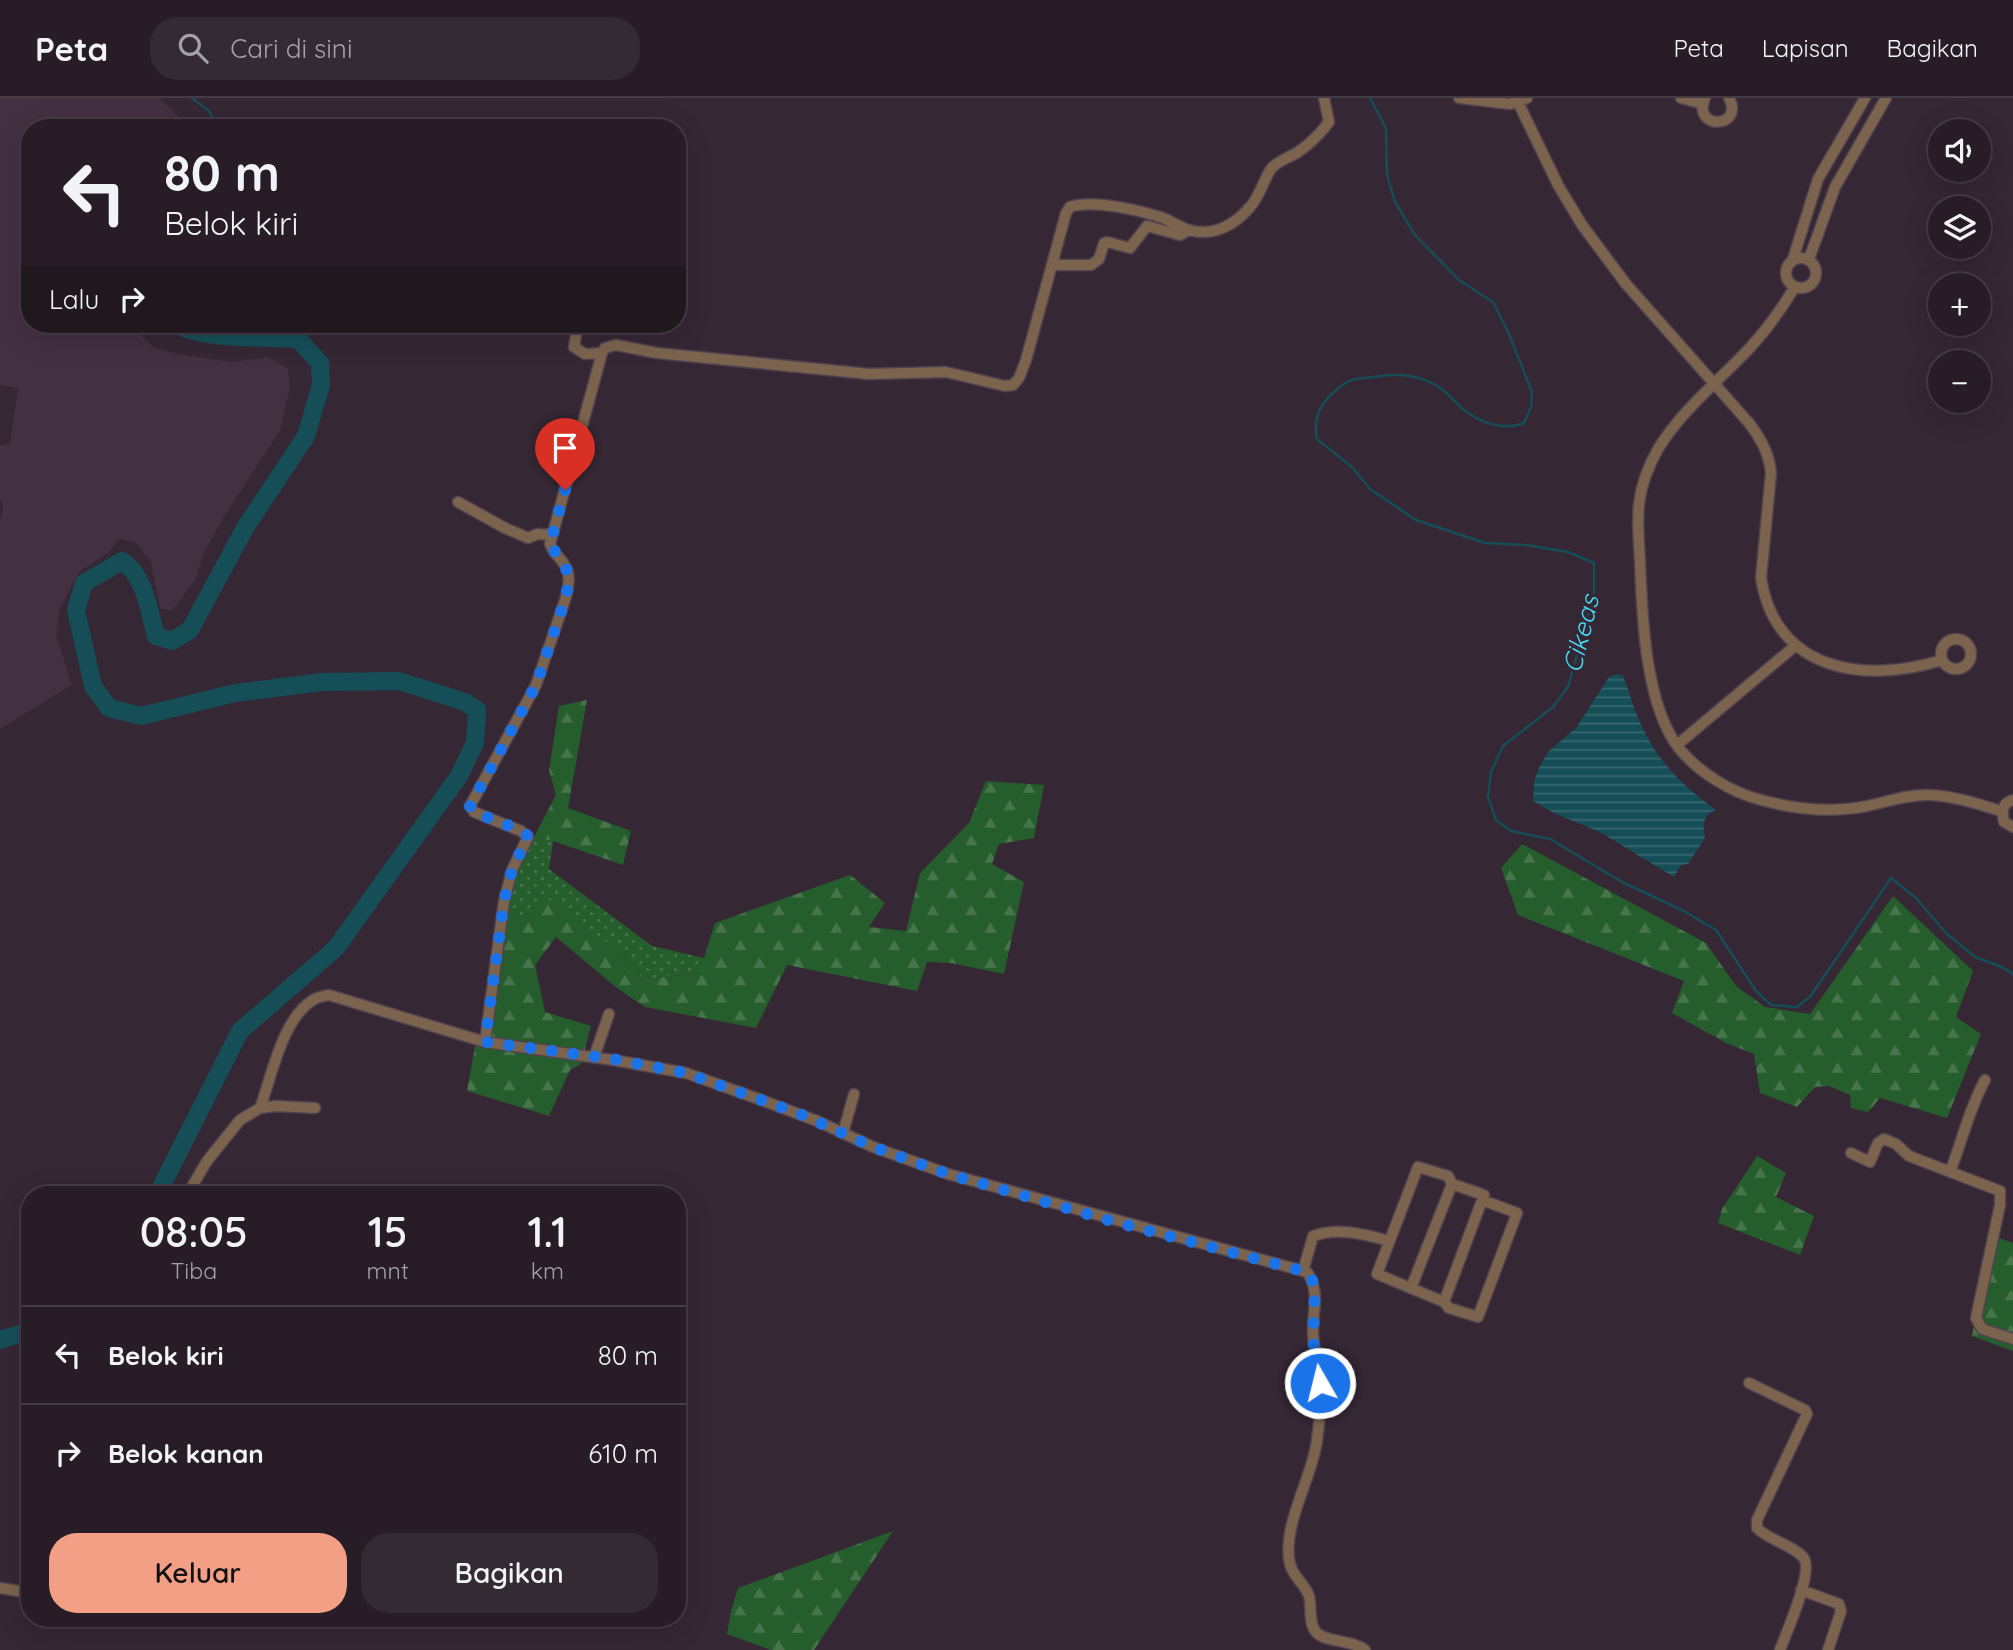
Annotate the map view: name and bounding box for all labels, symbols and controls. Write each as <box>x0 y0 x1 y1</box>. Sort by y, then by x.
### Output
search box <box>150 17 640 80</box>
text: Peta <box>35 28 108 69</box>
icon: search <box>174 29 212 67</box>
text: Cari di sini <box>230 32 352 65</box>
text: Peta <box>1673 33 1724 63</box>
text: Lapisan <box>1762 33 1849 63</box>
text: Bagikan <box>1887 33 1978 63</box>
map controls <box>1928 119 1991 413</box>
button: sound <box>1928 119 1991 182</box>
text: 80 m <box>164 142 280 203</box>
icon: left <box>49 147 140 238</box>
button: layers <box>1928 196 1991 259</box>
text: Belok kiri <box>164 203 298 243</box>
button: + <box>1928 273 1991 336</box>
icon: right <box>113 280 151 318</box>
text: Lalu <box>49 283 99 316</box>
button: − <box>1928 350 1991 413</box>
pin <box>535 418 595 490</box>
icon: arrive <box>546 429 584 467</box>
water label: Cikeas <box>1555 590 1606 676</box>
text: 08:05 <box>140 1205 248 1258</box>
text: 15 <box>368 1205 408 1258</box>
text: 1.1 <box>528 1205 567 1258</box>
text: Tiba <box>170 1256 217 1285</box>
text: mnt <box>367 1256 409 1285</box>
text: km <box>531 1256 564 1285</box>
icon: left <box>49 1336 87 1374</box>
text: Belok kiri <box>108 1339 224 1372</box>
text: 80 m <box>598 1339 658 1372</box>
position arrow <box>1283 1346 1357 1420</box>
icon: right <box>49 1434 87 1472</box>
text: Belok kanan <box>108 1437 264 1470</box>
text: 610 m <box>588 1437 658 1470</box>
button: Keluar <box>49 1533 347 1613</box>
button: Bagikan <box>361 1533 658 1613</box>

